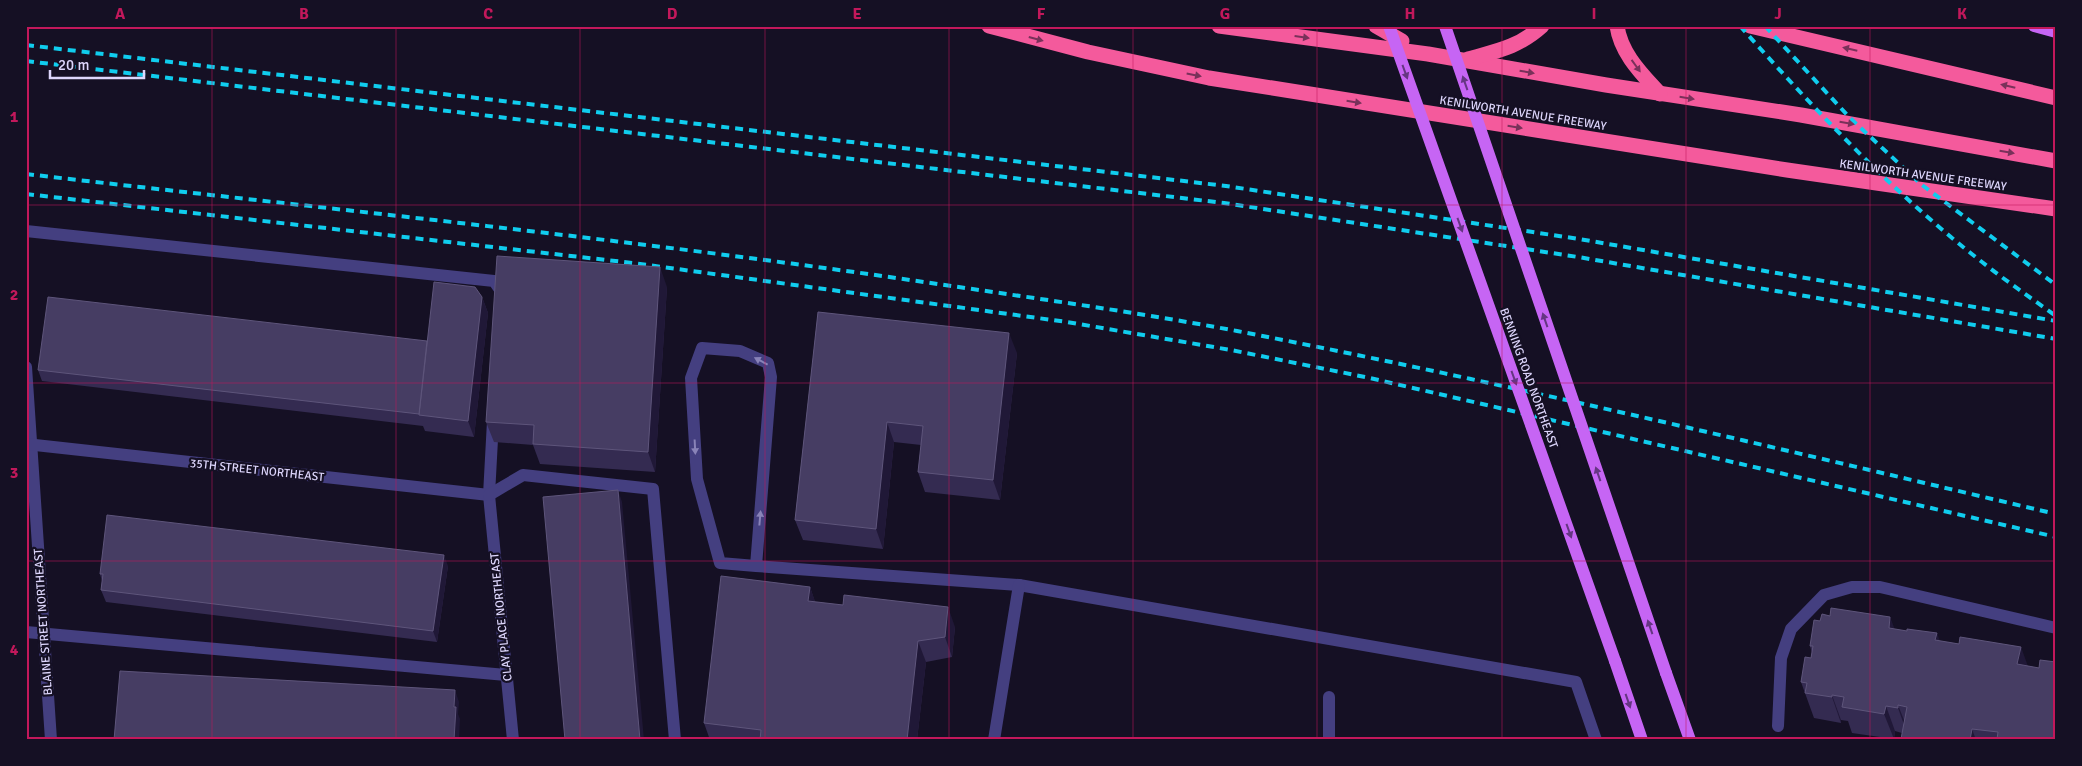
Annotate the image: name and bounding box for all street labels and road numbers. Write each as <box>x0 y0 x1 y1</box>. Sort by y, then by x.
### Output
street label: KENILWORTH AVENUE FREEWAY <box>1438 93 1607 134</box>
street label: KENILWORTH AVENUE FREEWAY <box>1838 156 2007 195</box>
street label: BENNING ROAD NORTHEAST <box>1496 306 1561 451</box>
street label: 35TH STREET NORTHEAST <box>189 456 325 485</box>
street label: BLAINE STREET NORTHEAST <box>31 548 56 696</box>
street label: CLAY PLACE NORTHEAST <box>487 552 516 682</box>

